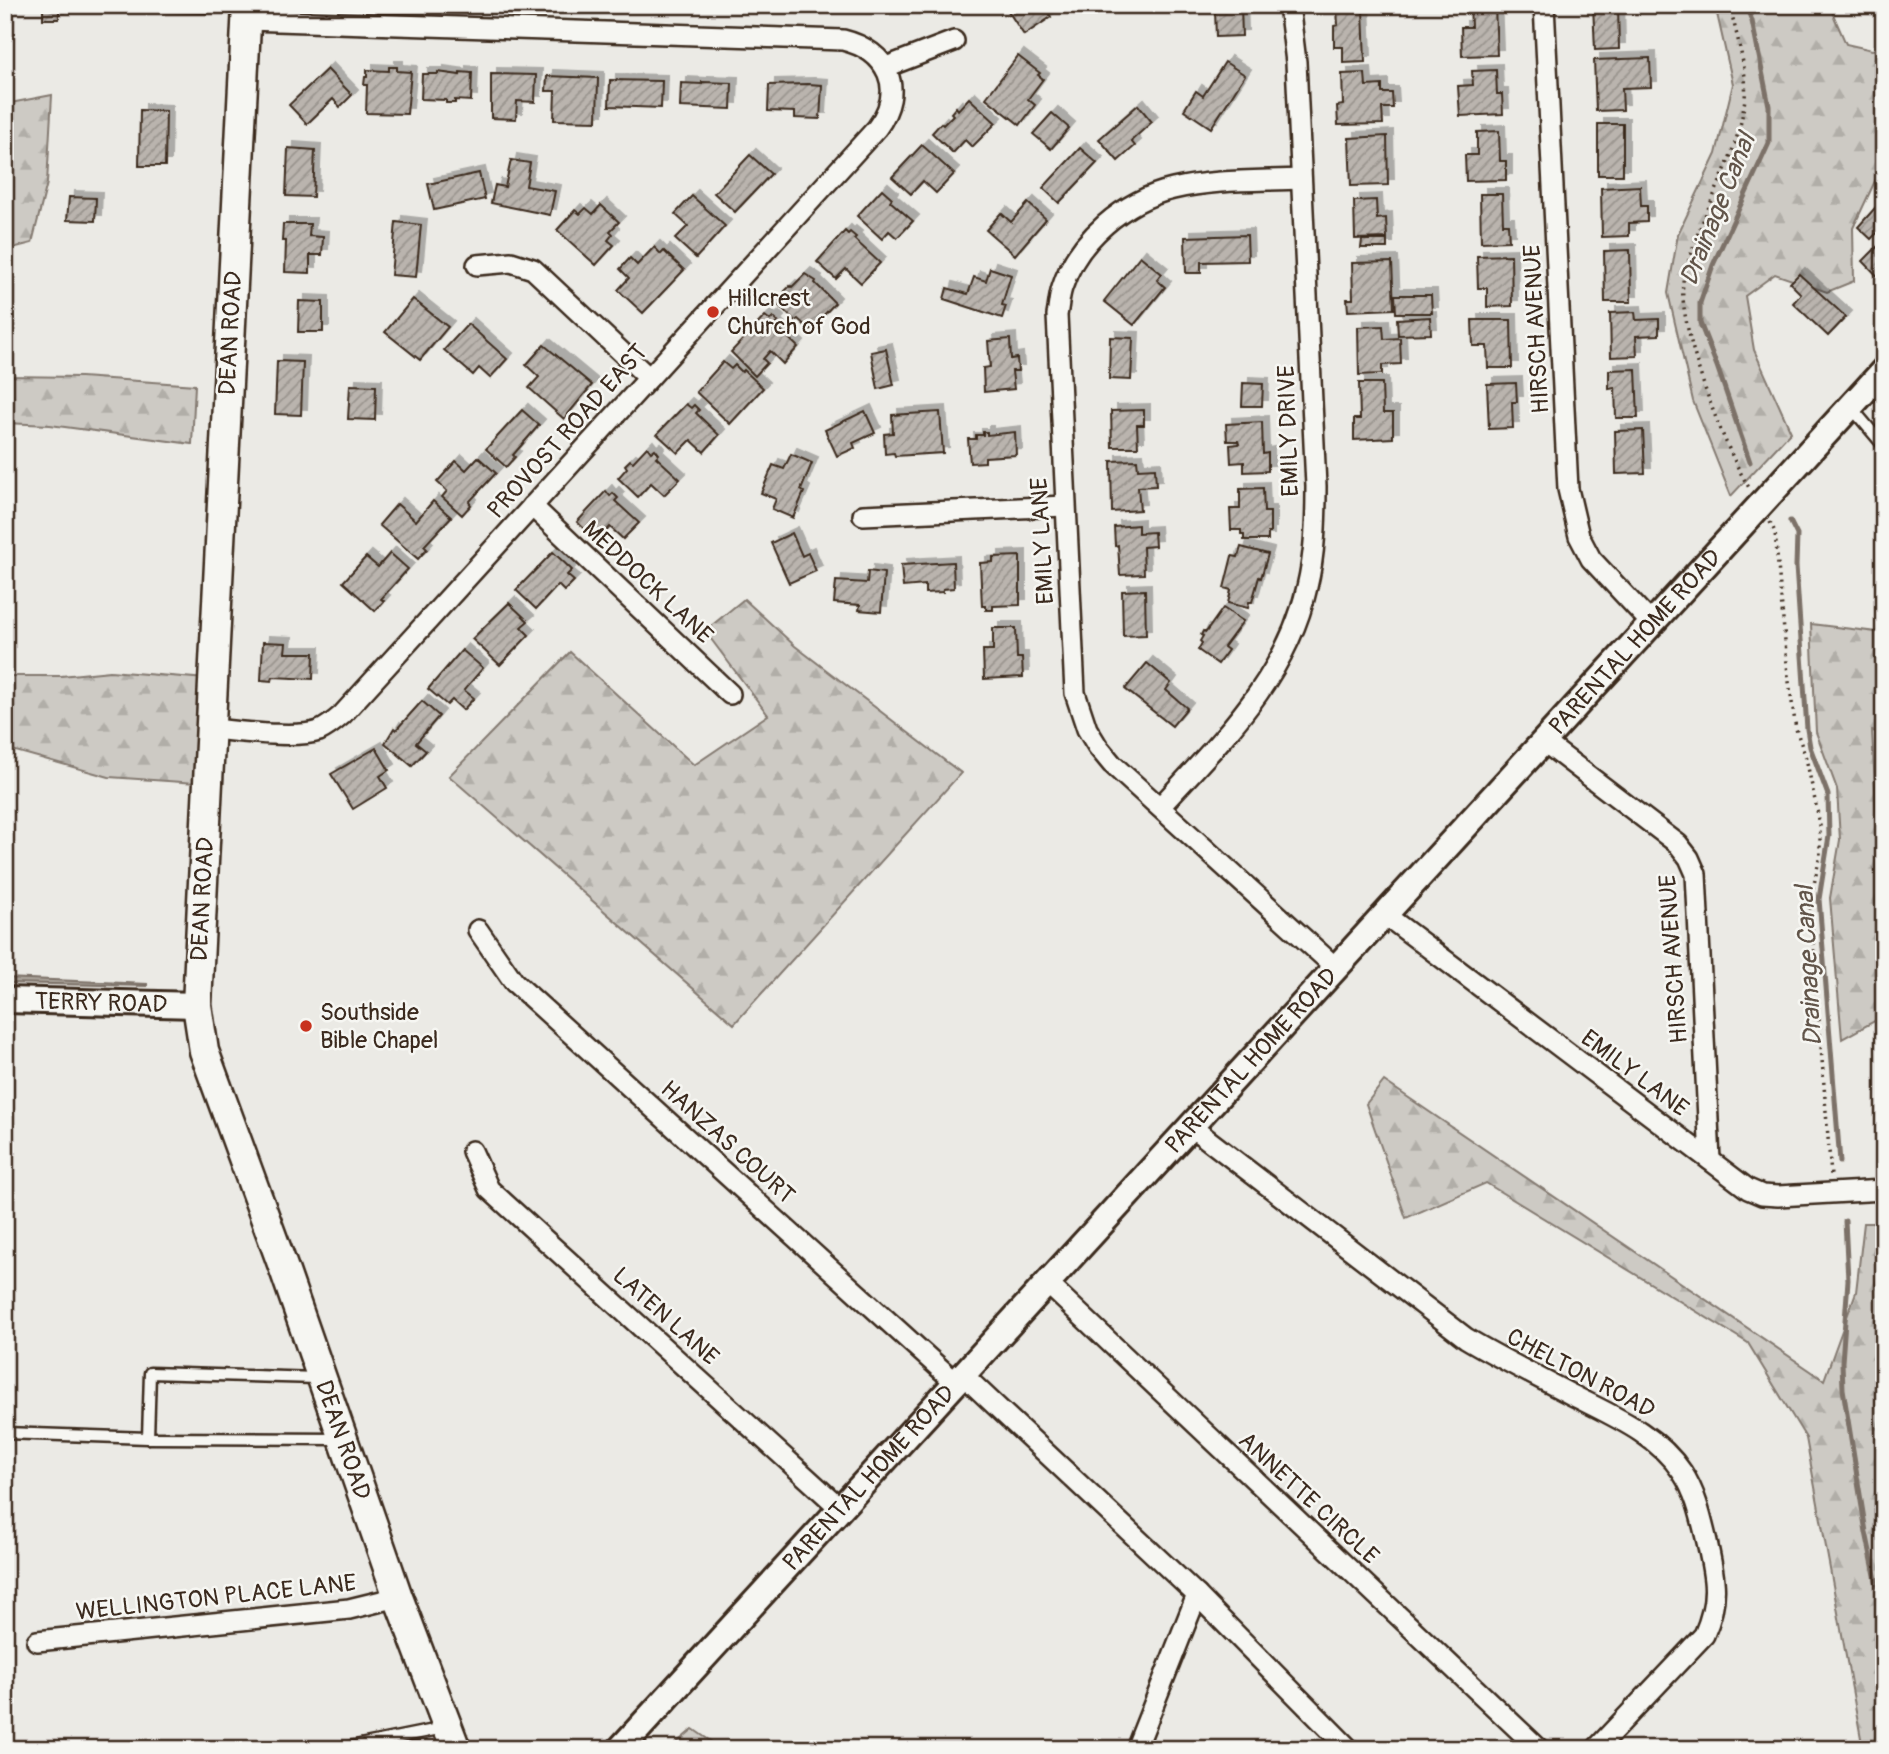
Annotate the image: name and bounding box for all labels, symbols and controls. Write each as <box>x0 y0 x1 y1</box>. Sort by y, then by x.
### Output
water label: Drainage Canal <box>1673 126 1764 290</box>
street label: HIRSCH AVENUE <box>1518 244 1555 414</box>
street label: DEAN ROAD <box>213 270 248 396</box>
place label: Hillcrest Church of God <box>727 284 871 341</box>
marker: Hillcrest Church of God <box>705 304 721 320</box>
street label: PROVOST ROAD EAST <box>481 338 653 525</box>
street label: EMILY DRIVE <box>1272 365 1305 497</box>
street label: EMILY LANE <box>1025 477 1060 605</box>
street label: MEDDOCK LANE <box>577 515 719 650</box>
street label: PARENTAL HOME ROAD <box>1543 543 1728 741</box>
street label: DEAN ROAD <box>185 836 220 962</box>
street label: HIRSCH AVENUE <box>1653 873 1694 1044</box>
water label: Drainage Canal <box>1789 882 1829 1047</box>
street label: PARENTAL HOME ROAD <box>1159 962 1344 1160</box>
street label: TERRY ROAD <box>34 987 168 1019</box>
place label: Southside Bible Chapel <box>320 998 439 1055</box>
marker: Southside Bible Chapel <box>298 1018 314 1034</box>
street label: EMILY LANE <box>1575 1024 1694 1123</box>
street label: HANZAS COURT <box>655 1075 801 1210</box>
street label: LATEN LANE <box>607 1261 725 1372</box>
street label: CHELTON ROAD <box>1502 1322 1660 1425</box>
street label: DEAN ROAD <box>309 1377 377 1504</box>
street label: PARENTAL HOME ROAD <box>777 1379 961 1577</box>
street label: ANNETTE CIRCLE <box>1233 1426 1385 1571</box>
street label: WELLINGTON PLACE LANE <box>74 1568 358 1627</box>

